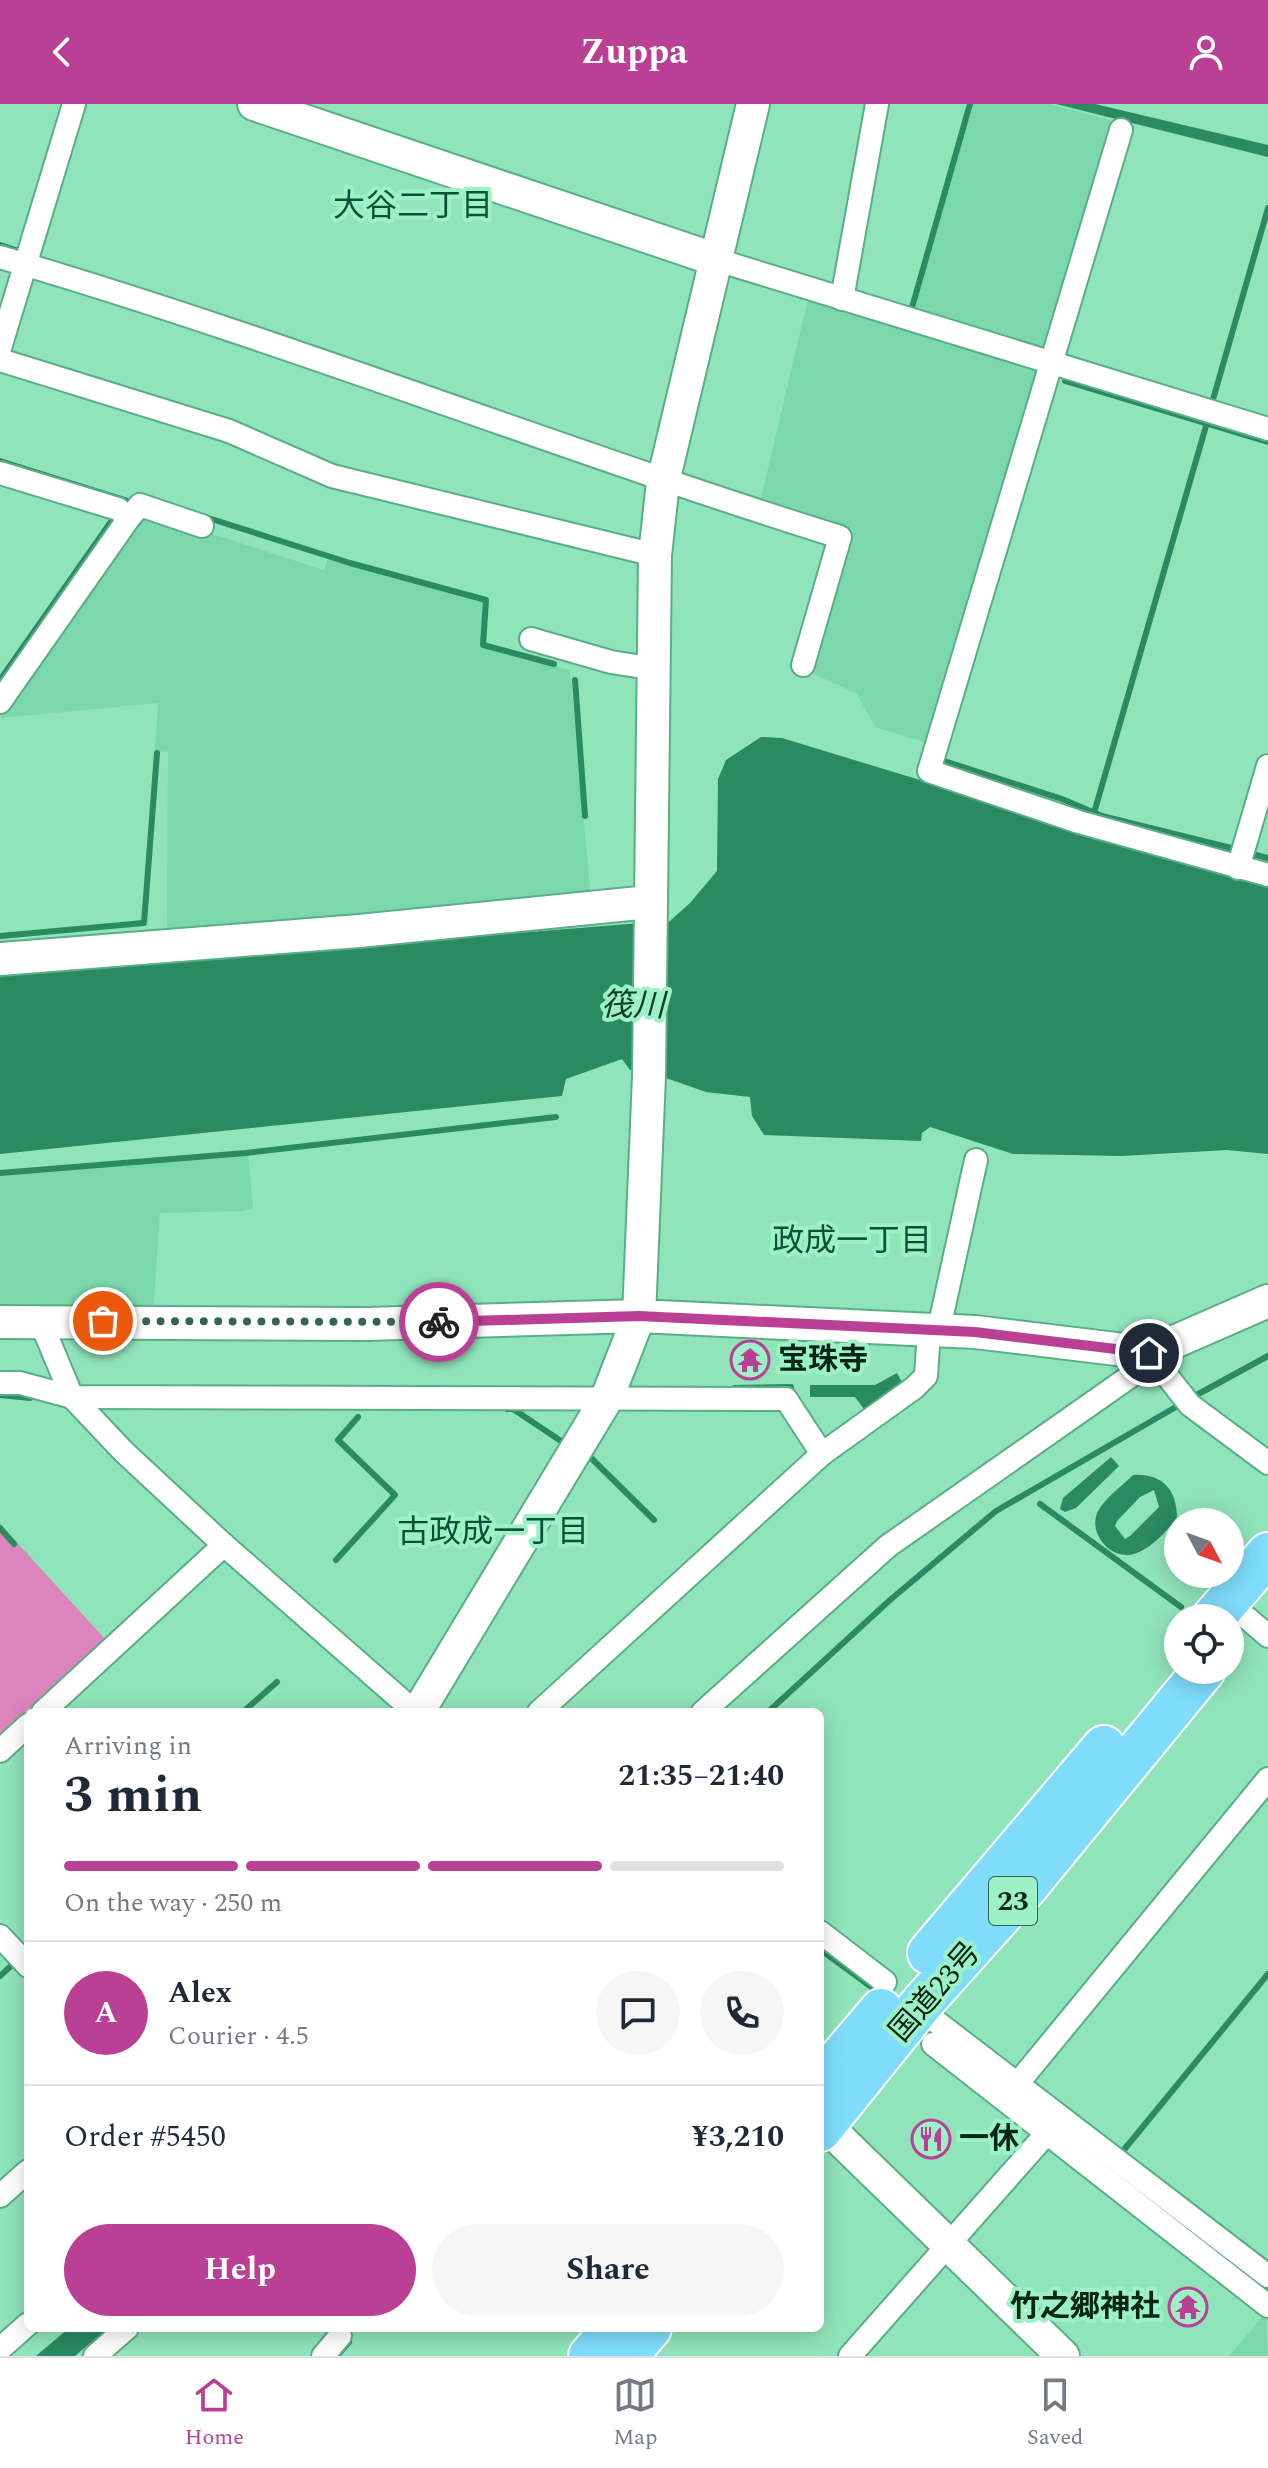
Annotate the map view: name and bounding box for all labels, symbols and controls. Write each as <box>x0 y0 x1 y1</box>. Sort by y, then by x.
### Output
text: Zuppa <box>580 25 688 80</box>
icon: back <box>40 30 84 74</box>
icon: person <box>1184 30 1228 74</box>
district label: 大谷二丁目 <box>333 182 493 231</box>
water label: 筏川 <box>601 981 668 1031</box>
district label: 政成一丁目 <box>772 1217 932 1266</box>
courier <box>399 1282 479 1362</box>
pin <box>69 1287 137 1355</box>
icon: bag <box>81 1299 125 1343</box>
icon: bike <box>417 1300 461 1344</box>
pin <box>1115 1319 1183 1387</box>
icon: home <box>1127 1331 1171 1375</box>
place label: 宝珠寺 <box>778 1337 868 1383</box>
temple icon: 宝珠寺 <box>729 1339 771 1381</box>
district label: 古政成一丁目 <box>397 1508 589 1557</box>
north arrow <box>1164 1508 1244 1588</box>
map controls <box>1164 1508 1244 1684</box>
button: locate <box>1164 1604 1244 1684</box>
text: Arriving in <box>64 1726 192 1766</box>
text: 21:35–21:40 <box>618 1753 784 1799</box>
text: 3 min <box>64 1756 202 1835</box>
road number: 23 <box>989 1877 1037 1925</box>
text: On the way · 250 m <box>64 1883 282 1923</box>
street label: 国道23号 <box>878 1932 992 2052</box>
text: Alex <box>168 1970 232 2016</box>
button: chat <box>596 1971 680 2055</box>
button: phone <box>700 1971 784 2055</box>
text: A <box>94 1990 118 2036</box>
text: Courier · 4.5 <box>168 2016 309 2056</box>
text: Order #5450 <box>64 2114 226 2160</box>
text: ¥3,210 <box>692 2114 784 2160</box>
place label: 一休 <box>959 2116 1019 2162</box>
restaurant icon: 一休 <box>910 2118 952 2160</box>
button: Help <box>64 2224 416 2316</box>
button: Share <box>432 2224 784 2316</box>
place label: 竹之郷神社 <box>1010 2284 1160 2330</box>
temple icon: 竹之郷神社 <box>1167 2286 1209 2328</box>
tab: Home <box>185 2373 244 2454</box>
tab: Map <box>613 2373 658 2454</box>
tab: Saved <box>1027 2373 1083 2454</box>

